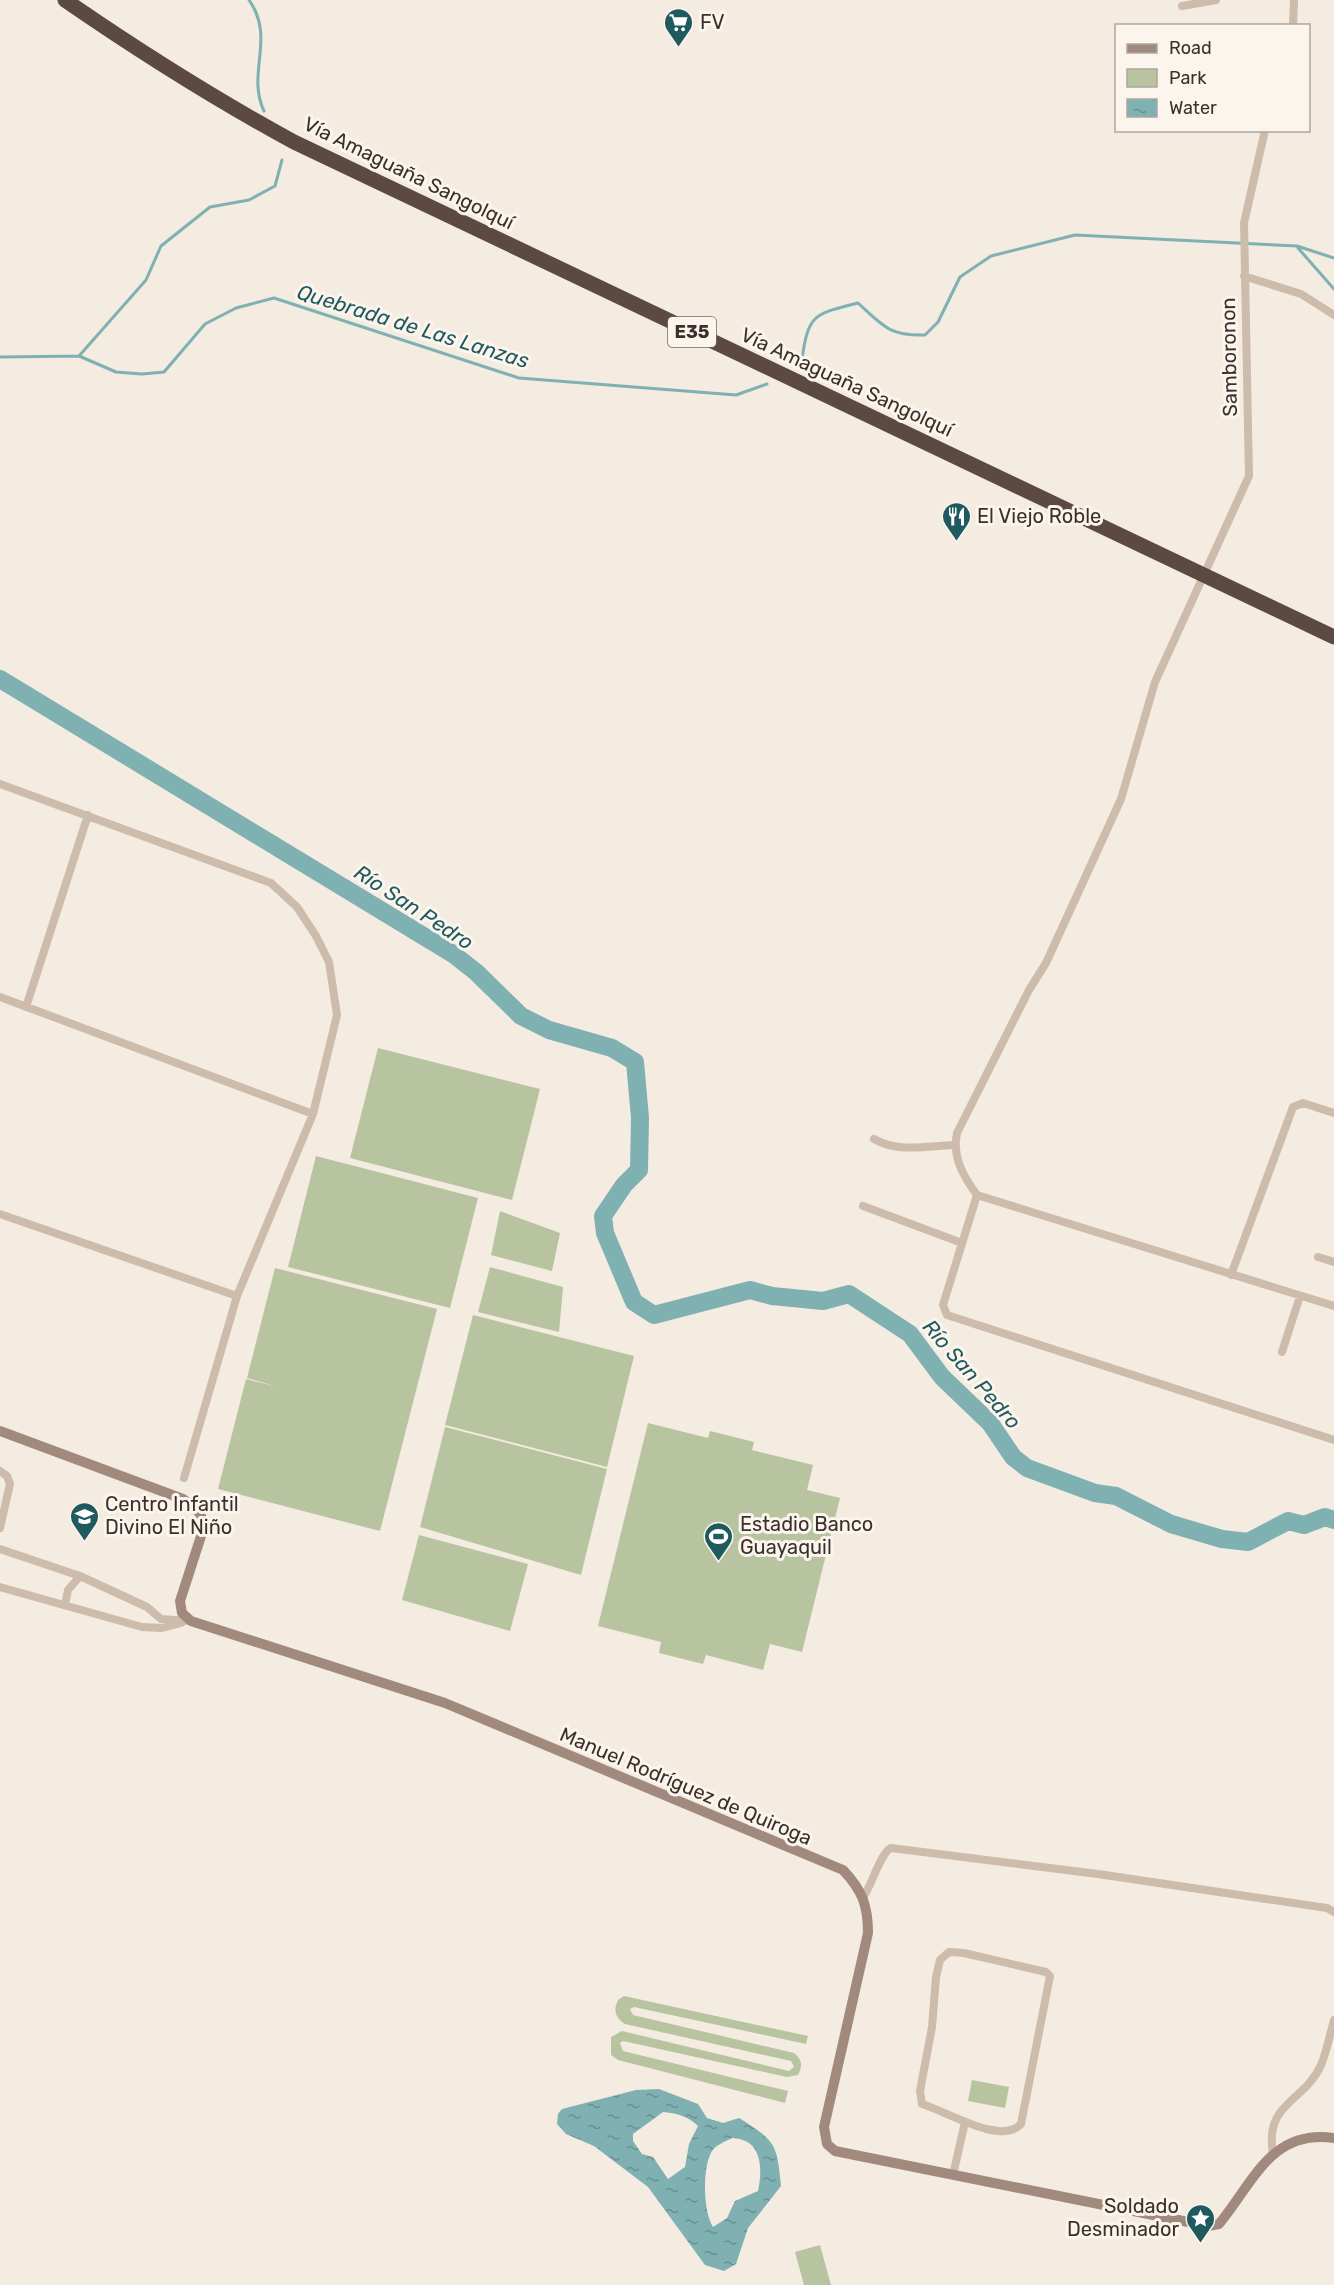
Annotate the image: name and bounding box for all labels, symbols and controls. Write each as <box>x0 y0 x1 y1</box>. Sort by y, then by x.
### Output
supermarket icon: FV <box>663 6 695 48</box>
place label: FV <box>700 10 725 34</box>
legend <box>1115 24 1310 132</box>
text: Road <box>1169 37 1212 59</box>
text: Park <box>1169 67 1207 89</box>
text: Water <box>1169 97 1217 119</box>
street label: Vía Amaguaña Sangolquí <box>300 112 519 235</box>
water label: Quebrada de Las Lanzas <box>294 279 532 373</box>
street label: Samboronon <box>1216 297 1242 417</box>
road number: E35 <box>668 317 716 347</box>
street label: Vía Amaguaña Sangolquí <box>737 322 958 442</box>
restaurant icon: El Viejo Roble <box>940 500 972 542</box>
place label: El Viejo Roble <box>977 504 1101 528</box>
water label: Río San Pedro <box>350 859 478 955</box>
water label: Río San Pedro <box>918 1314 1026 1434</box>
place label: Centro Infantil Divino El Niño <box>105 1492 239 1539</box>
school or university icon: Centro Infantil Divino El Niño <box>68 1500 100 1542</box>
place label: Estadio Banco Guayaquil <box>740 1512 873 1559</box>
sports icon: Estadio Banco Guayaquil <box>703 1520 735 1562</box>
street label: Manuel Rodríguez de Quiroga <box>556 1722 816 1850</box>
place label: Soldado Desminador <box>1067 2194 1179 2241</box>
place icon: Soldado Desminador <box>1184 2202 1216 2244</box>

